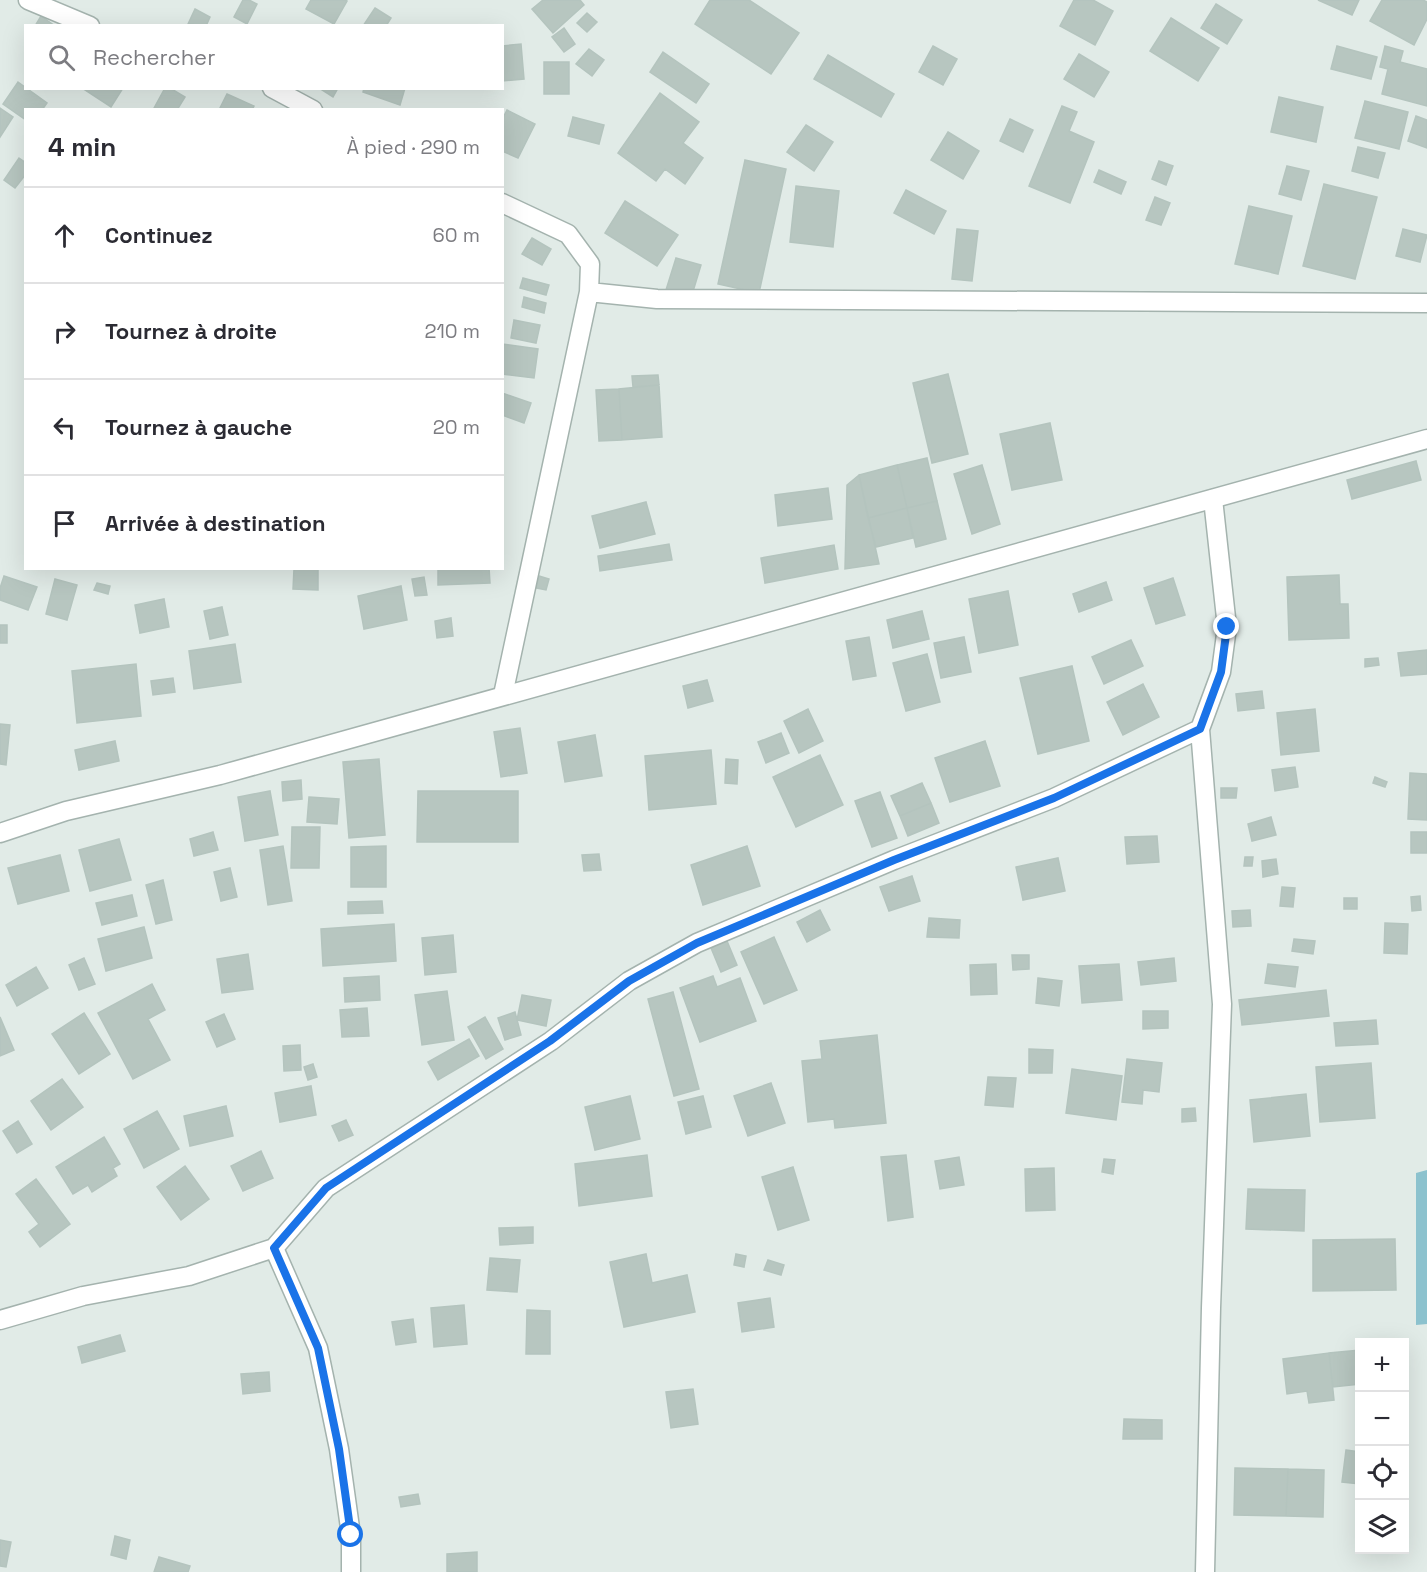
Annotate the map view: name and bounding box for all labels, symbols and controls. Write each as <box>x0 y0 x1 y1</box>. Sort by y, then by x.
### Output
search box <box>24 24 504 90</box>
icon: search <box>45 41 78 74</box>
text: Rechercher <box>93 43 215 71</box>
text: 4 min <box>48 130 116 164</box>
text: À pied · 290 m <box>347 134 480 160</box>
icon: ahead <box>48 219 81 252</box>
text: Continuez <box>105 221 213 249</box>
text: 60 m <box>433 222 480 248</box>
icon: right <box>48 315 81 348</box>
text: Tournez à droite <box>105 317 277 345</box>
text: 210 m <box>424 318 480 344</box>
icon: left <box>48 411 81 444</box>
text: Tournez à gauche <box>105 413 292 441</box>
text: 20 m <box>433 414 480 440</box>
icon: arrive <box>48 507 81 540</box>
text: Arrivée à destination <box>105 509 326 537</box>
route end <box>1213 613 1239 639</box>
map controls <box>1355 1338 1409 1554</box>
button: + <box>1355 1338 1409 1392</box>
button: − <box>1355 1392 1409 1446</box>
button: locate <box>1355 1446 1409 1500</box>
button: layers <box>1355 1500 1409 1554</box>
route start <box>337 1521 363 1547</box>

